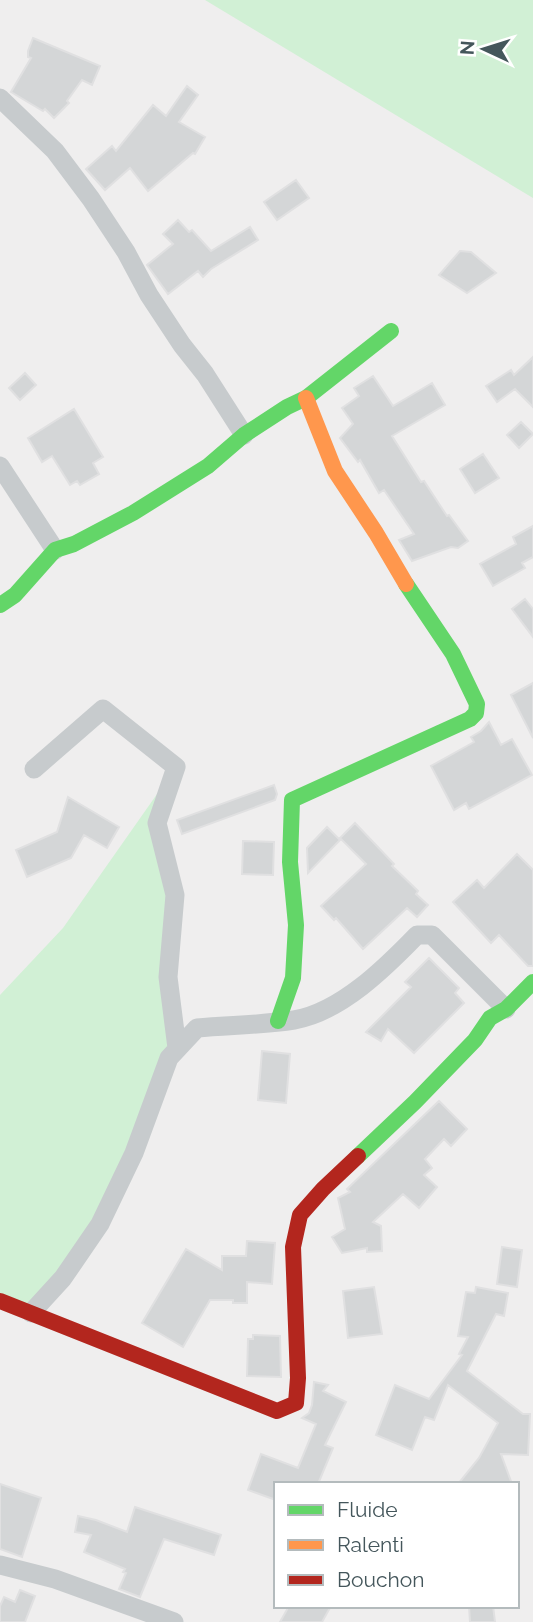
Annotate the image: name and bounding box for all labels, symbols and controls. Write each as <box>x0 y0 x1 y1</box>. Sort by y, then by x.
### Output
north arrow <box>449 14 519 84</box>
text: N <box>456 40 479 56</box>
legend <box>274 1482 519 1608</box>
text: Fluide <box>337 1497 398 1522</box>
text: Ralenti <box>337 1532 404 1557</box>
text: Bouchon <box>337 1567 424 1592</box>

